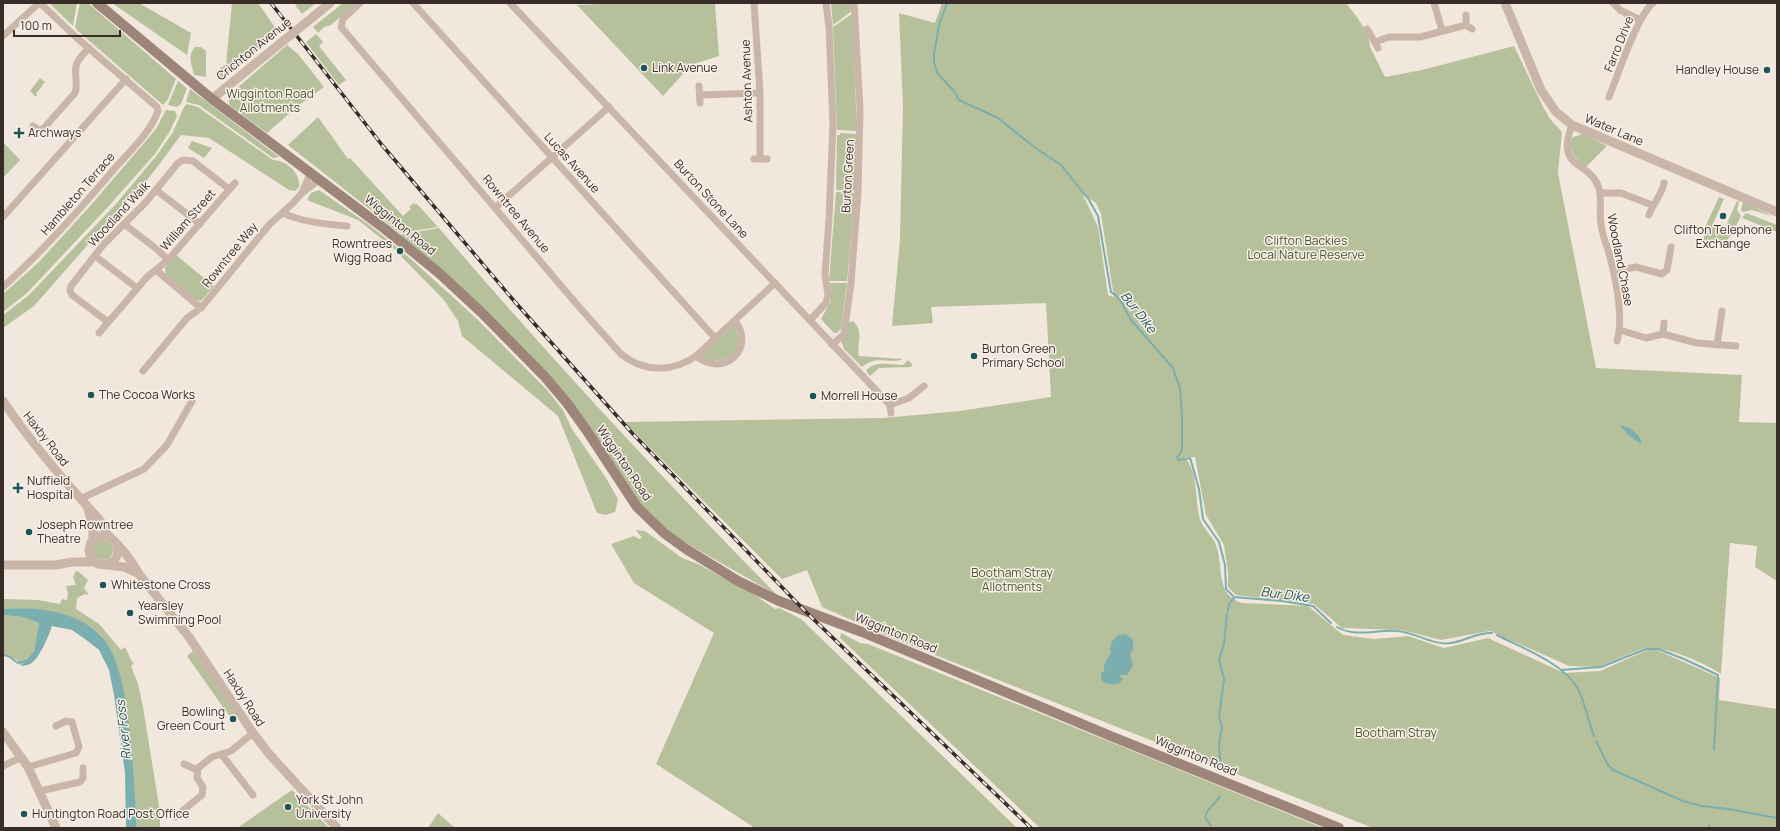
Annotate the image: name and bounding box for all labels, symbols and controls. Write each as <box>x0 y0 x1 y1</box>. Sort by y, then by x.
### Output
scale bar <box>14 12 120 38</box>
street label: Crichton Avenue <box>213 13 295 84</box>
street label: Farro Drive <box>1600 13 1637 74</box>
text: 100 m <box>20 17 52 34</box>
street label: Ashton Avenue <box>737 39 756 123</box>
place label: Link Avenue <box>652 59 718 76</box>
place label: Handley House <box>1676 61 1759 78</box>
marker: Link Avenue <box>639 63 649 73</box>
marker: Handley House <box>1762 65 1772 75</box>
park label: Wigginton Road Allotments <box>226 85 314 116</box>
street label: Water Lane <box>1582 109 1646 150</box>
place label: Archways <box>28 124 81 141</box>
marker: Archways <box>13 127 25 139</box>
street label: Lucas Avenue <box>541 129 604 197</box>
street label: Burton Green <box>837 139 858 213</box>
street label: Hambleton Terrace <box>37 148 118 239</box>
street label: Burton Stone Lane <box>670 155 753 242</box>
street label: Rowntree Avenue <box>479 171 554 256</box>
street label: Woodland Walk <box>84 176 154 250</box>
street label: William Street <box>156 185 219 254</box>
street label: Wigginton Road <box>361 190 440 259</box>
marker: Clifton Telephone Exchange <box>1718 211 1728 221</box>
street label: Woodland Chase <box>1603 212 1638 307</box>
street label: Rowntree Way <box>198 218 262 291</box>
place label: Clifton Telephone Exchange <box>1674 221 1772 252</box>
park label: Clifton Backies Local Nature Reserve <box>1247 232 1365 263</box>
place label: Rowntrees Wigg Road <box>332 235 392 266</box>
marker: Rowntrees Wigg Road <box>395 246 405 256</box>
water label: Bur Dike <box>1117 287 1162 338</box>
place label: Burton Green Primary School <box>982 340 1064 371</box>
marker: Burton Green Primary School <box>969 351 979 361</box>
place label: The Cocoa Works <box>99 386 195 403</box>
place label: Morrell House <box>821 387 898 404</box>
marker: The Cocoa Works <box>86 390 96 400</box>
marker: Morrell House <box>808 391 818 401</box>
street label: Haxby Road <box>20 408 73 470</box>
street label: Wigginton Road <box>593 422 656 504</box>
place label: Nuffield Hospital <box>27 472 73 503</box>
marker: Nuffield Hospital <box>12 482 24 494</box>
place label: Joseph Rowntree Theatre <box>37 516 133 547</box>
marker: Joseph Rowntree Theatre <box>24 527 34 537</box>
park label: Bootham Stray Allotments <box>971 564 1053 595</box>
place label: Whitestone Cross <box>111 576 211 593</box>
marker: Whitestone Cross <box>98 580 108 590</box>
water label: Bur Dike <box>1260 582 1312 606</box>
place label: Yearsley Swimming Pool <box>138 597 221 628</box>
marker: Yearsley Swimming Pool <box>125 608 135 618</box>
street label: Wigginton Road <box>852 608 940 657</box>
street label: Haxby Road <box>220 666 269 730</box>
water label: River Foss <box>111 698 135 761</box>
place label: Bowling Green Court <box>157 703 225 734</box>
marker: Bowling Green Court <box>228 714 238 724</box>
park label: Bootham Stray <box>1355 724 1437 741</box>
street label: Wigginton Road <box>1152 731 1240 780</box>
place label: York St John University <box>296 791 363 822</box>
marker: York St John University <box>283 802 293 812</box>
place label: Huntington Road Post Office <box>32 805 189 822</box>
marker: Huntington Road Post Office <box>19 809 29 819</box>

